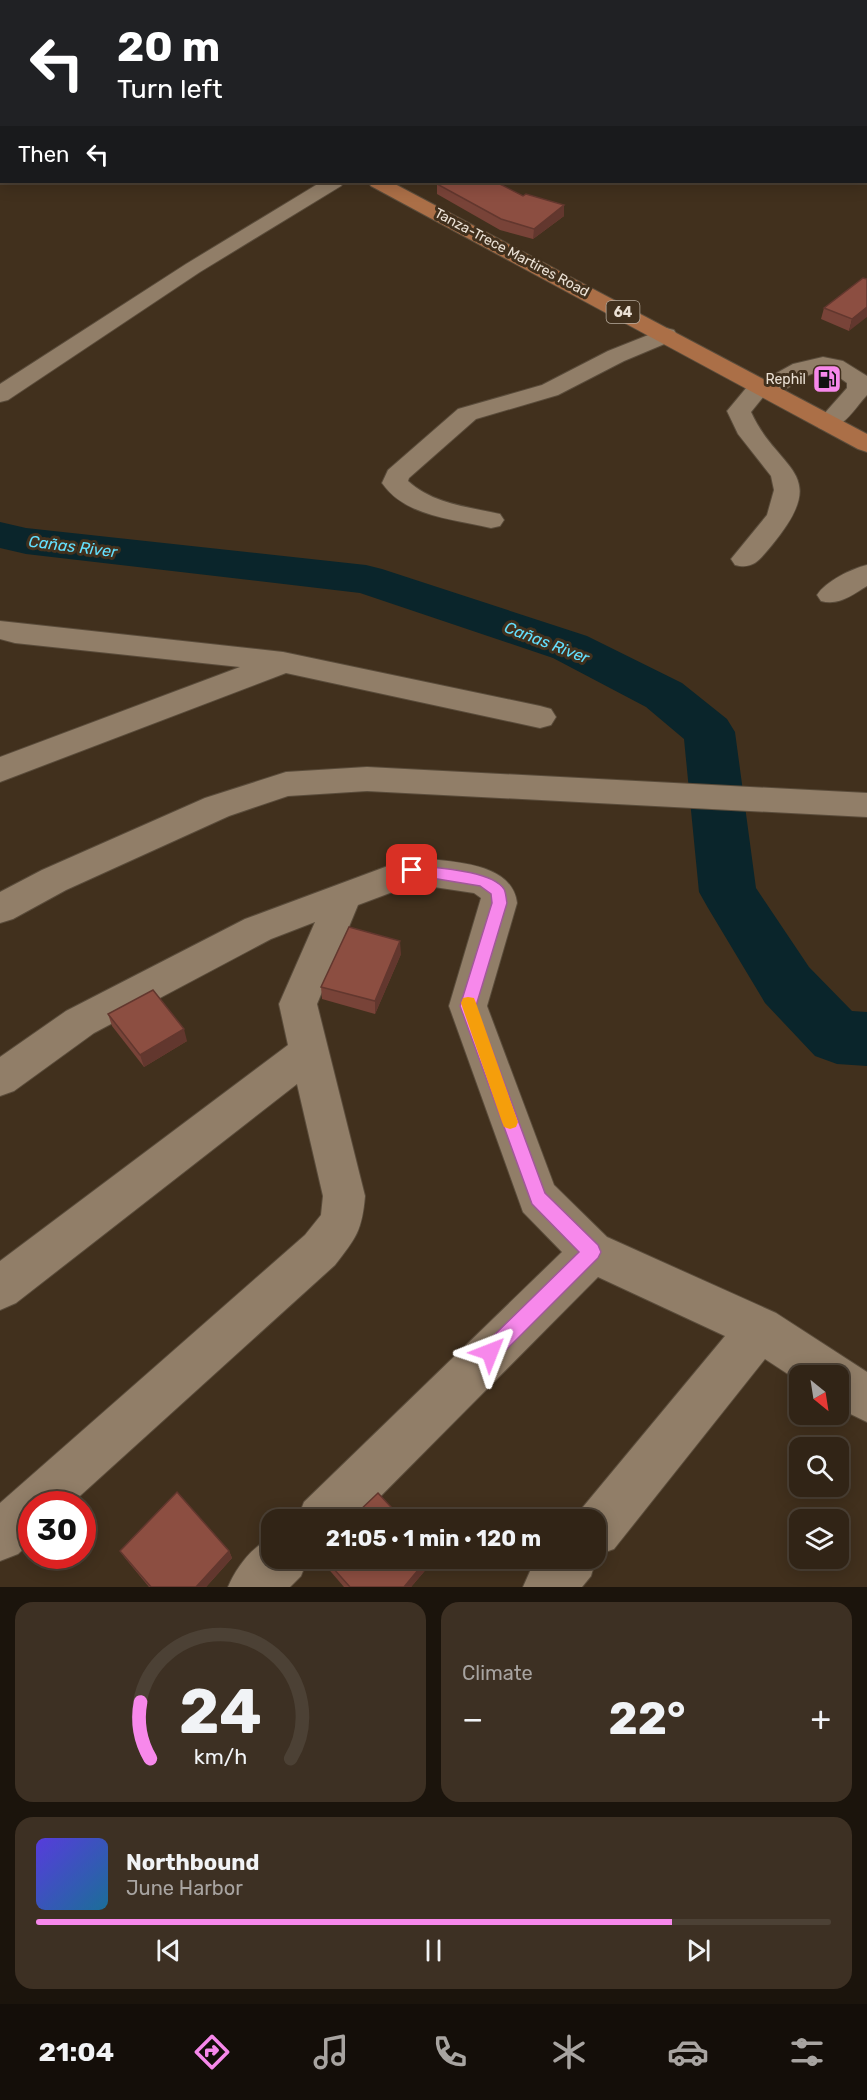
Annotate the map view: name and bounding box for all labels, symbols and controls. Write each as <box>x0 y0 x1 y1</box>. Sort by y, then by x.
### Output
text: 20 m <box>117 22 220 72</box>
icon: left <box>18 24 96 102</box>
text: Turn left <box>117 73 222 105</box>
icon: left <box>81 138 114 171</box>
text: Then <box>18 141 69 168</box>
street label: Tanza-Trece Martires Road <box>432 204 592 300</box>
road number: 64 <box>606 301 640 323</box>
fuel station icon: Rephil <box>811 363 843 395</box>
place label: Rephil <box>765 371 806 388</box>
water label: Cañas River <box>28 532 119 561</box>
water label: Cañas River <box>502 618 593 668</box>
pin <box>386 844 437 895</box>
icon: arrive <box>395 853 428 886</box>
position arrow <box>458 1320 522 1384</box>
north arrow <box>789 1365 849 1425</box>
map controls <box>789 1365 849 1569</box>
button: search <box>789 1437 849 1497</box>
speed limit sign: 30 <box>18 1491 96 1569</box>
button: layers <box>789 1509 849 1569</box>
text: 21:05 · 1 min · 120 m <box>326 1525 541 1552</box>
text: Climate <box>462 1661 533 1685</box>
text: 24 <box>179 1675 262 1749</box>
text: 22° <box>608 1692 685 1745</box>
text: − <box>462 1699 483 1738</box>
text: + <box>810 1699 831 1738</box>
text: km/h <box>194 1744 247 1769</box>
text: Northbound <box>126 1849 259 1876</box>
text: June Harbor <box>126 1876 243 1900</box>
icon: previous <box>152 1934 185 1967</box>
icon: pause <box>417 1934 450 1967</box>
icon: next <box>682 1934 715 1967</box>
icon: directions <box>191 2031 233 2073</box>
icon: music <box>310 2031 352 2073</box>
icon: phone <box>429 2031 471 2073</box>
icon: climate <box>548 2031 590 2073</box>
icon: car <box>667 2031 709 2073</box>
icon: filters <box>786 2031 828 2073</box>
text: 21:04 <box>39 2036 114 2068</box>

